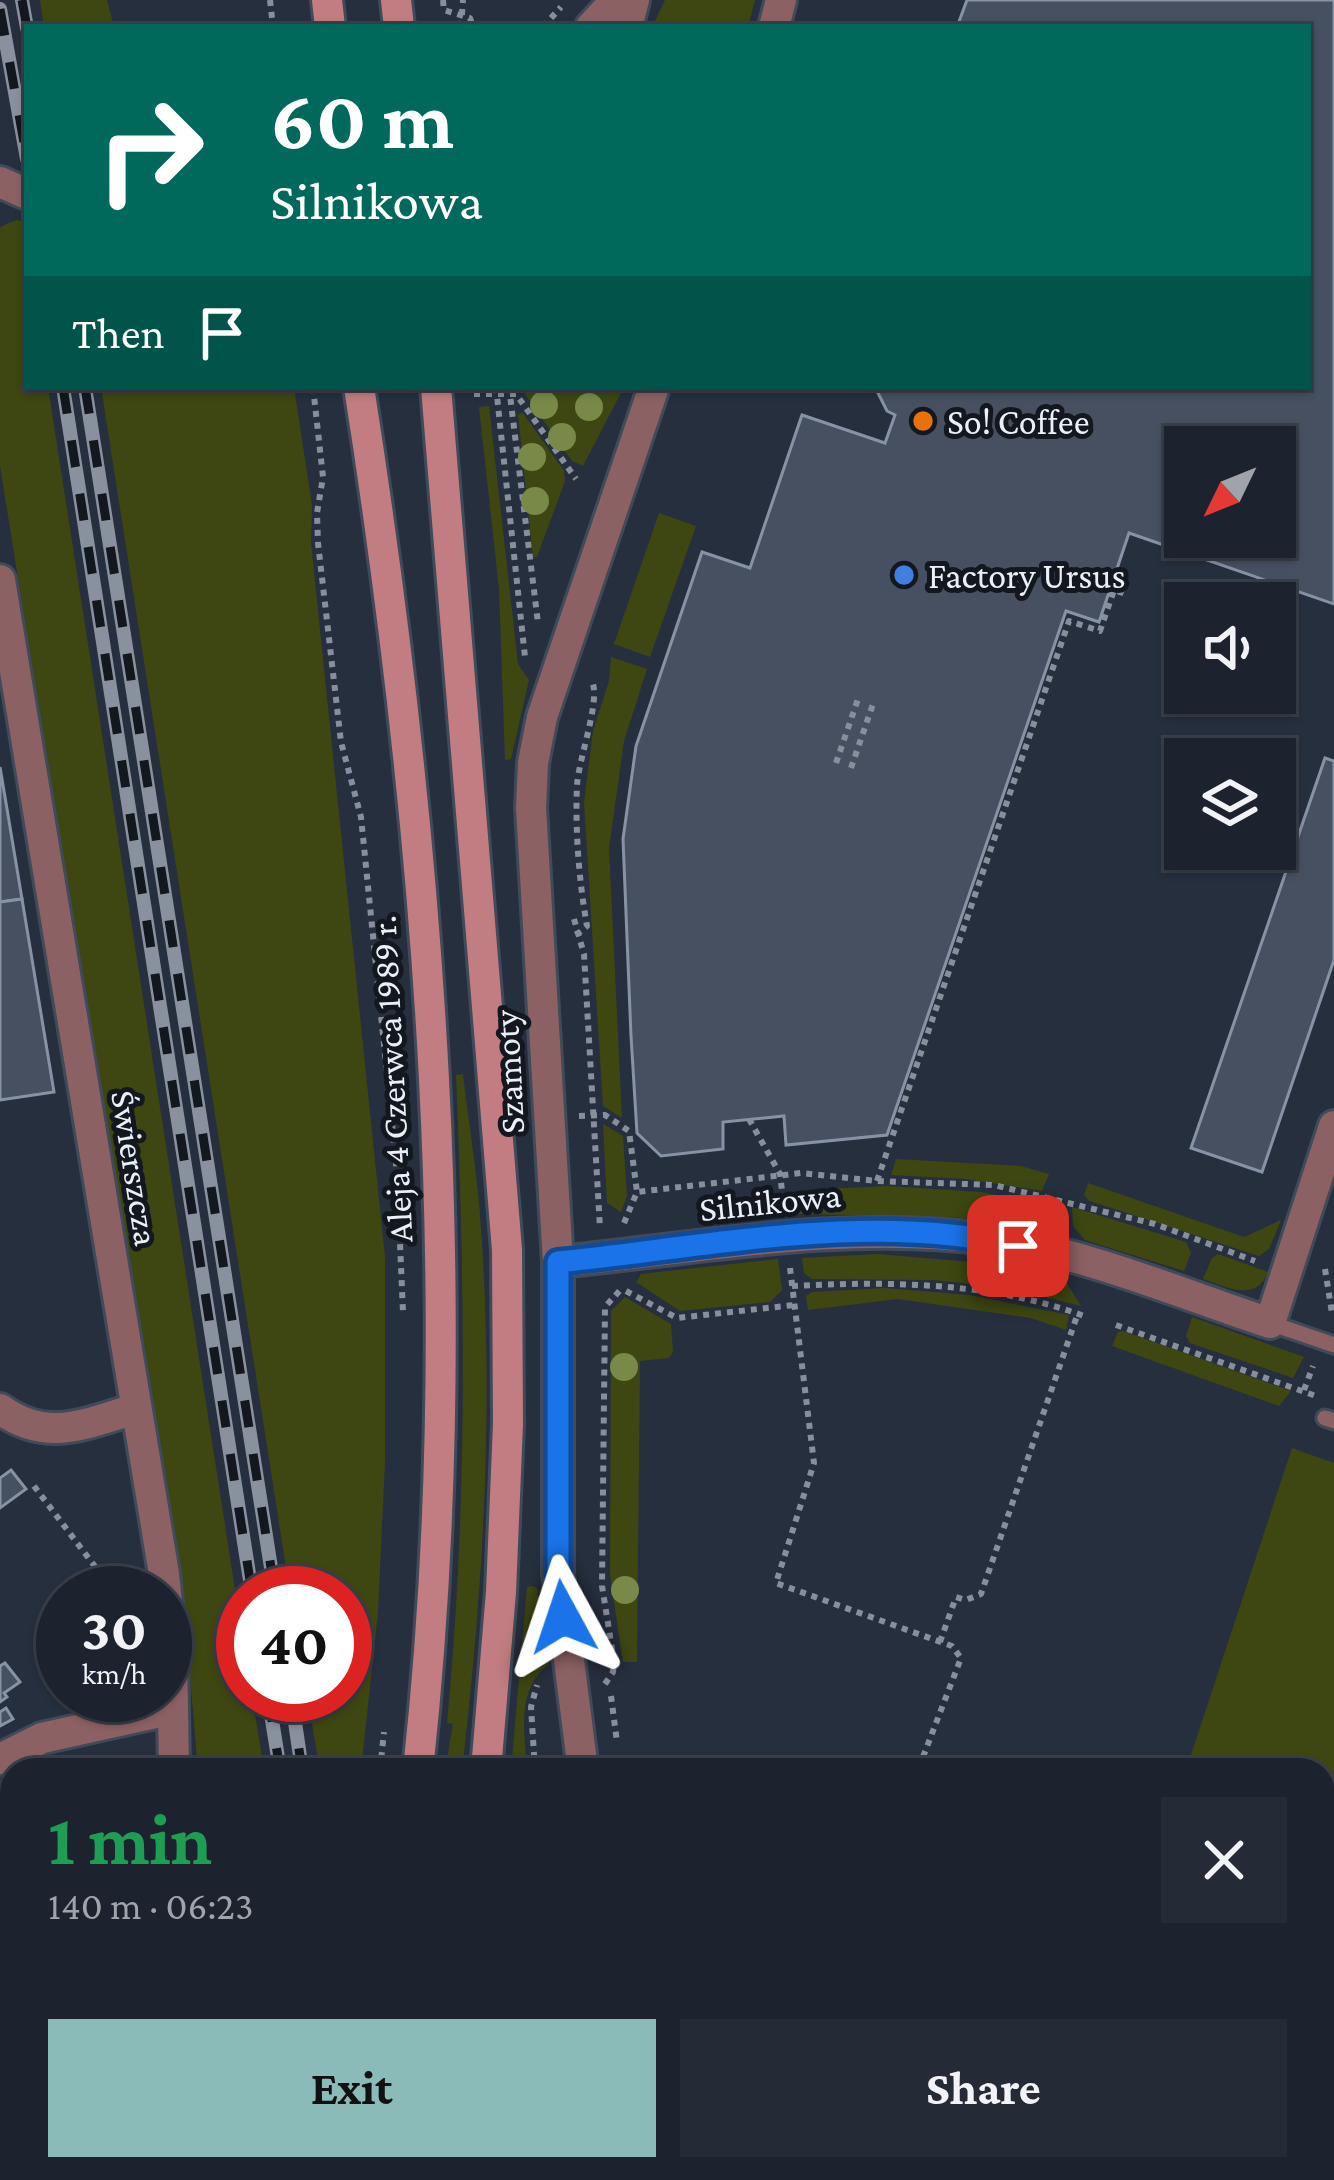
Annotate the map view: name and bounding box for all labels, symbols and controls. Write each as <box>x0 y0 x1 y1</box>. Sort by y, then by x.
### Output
icon: right <box>72 72 228 228</box>
text: 60 m <box>270 73 454 166</box>
text: Silnikowa <box>270 171 483 231</box>
icon: arrive <box>189 300 255 366</box>
text: Then <box>72 308 165 358</box>
place label: So! Coffee <box>947 402 1090 442</box>
marker: So! Coffee <box>910 408 936 434</box>
north arrow <box>1164 426 1296 558</box>
map controls <box>1164 426 1296 870</box>
place label: Factory Ursus <box>928 556 1126 596</box>
marker: Factory Ursus <box>891 562 917 588</box>
button: sound <box>1164 582 1296 714</box>
button: layers <box>1164 738 1296 870</box>
street label: Aleja 4 Czerwca 1989 r. <box>363 914 421 1243</box>
street label: Szamoty <box>486 1009 532 1135</box>
street label: Świerszcza <box>103 1087 167 1249</box>
street label: Silnikowa <box>697 1175 843 1229</box>
pin <box>967 1195 1069 1297</box>
icon: arrive <box>985 1213 1051 1279</box>
position arrow <box>500 1554 626 1680</box>
speed limit sign: 40 <box>216 1566 372 1722</box>
text: 30 <box>81 1595 147 1662</box>
text: km/h <box>82 1657 146 1690</box>
button: close <box>1161 1797 1287 1923</box>
text: 1 min <box>48 1799 212 1879</box>
text: 140 m · 06:23 <box>48 1884 253 1927</box>
button: Exit <box>48 2019 656 2157</box>
button: Share <box>680 2019 1287 2157</box>

